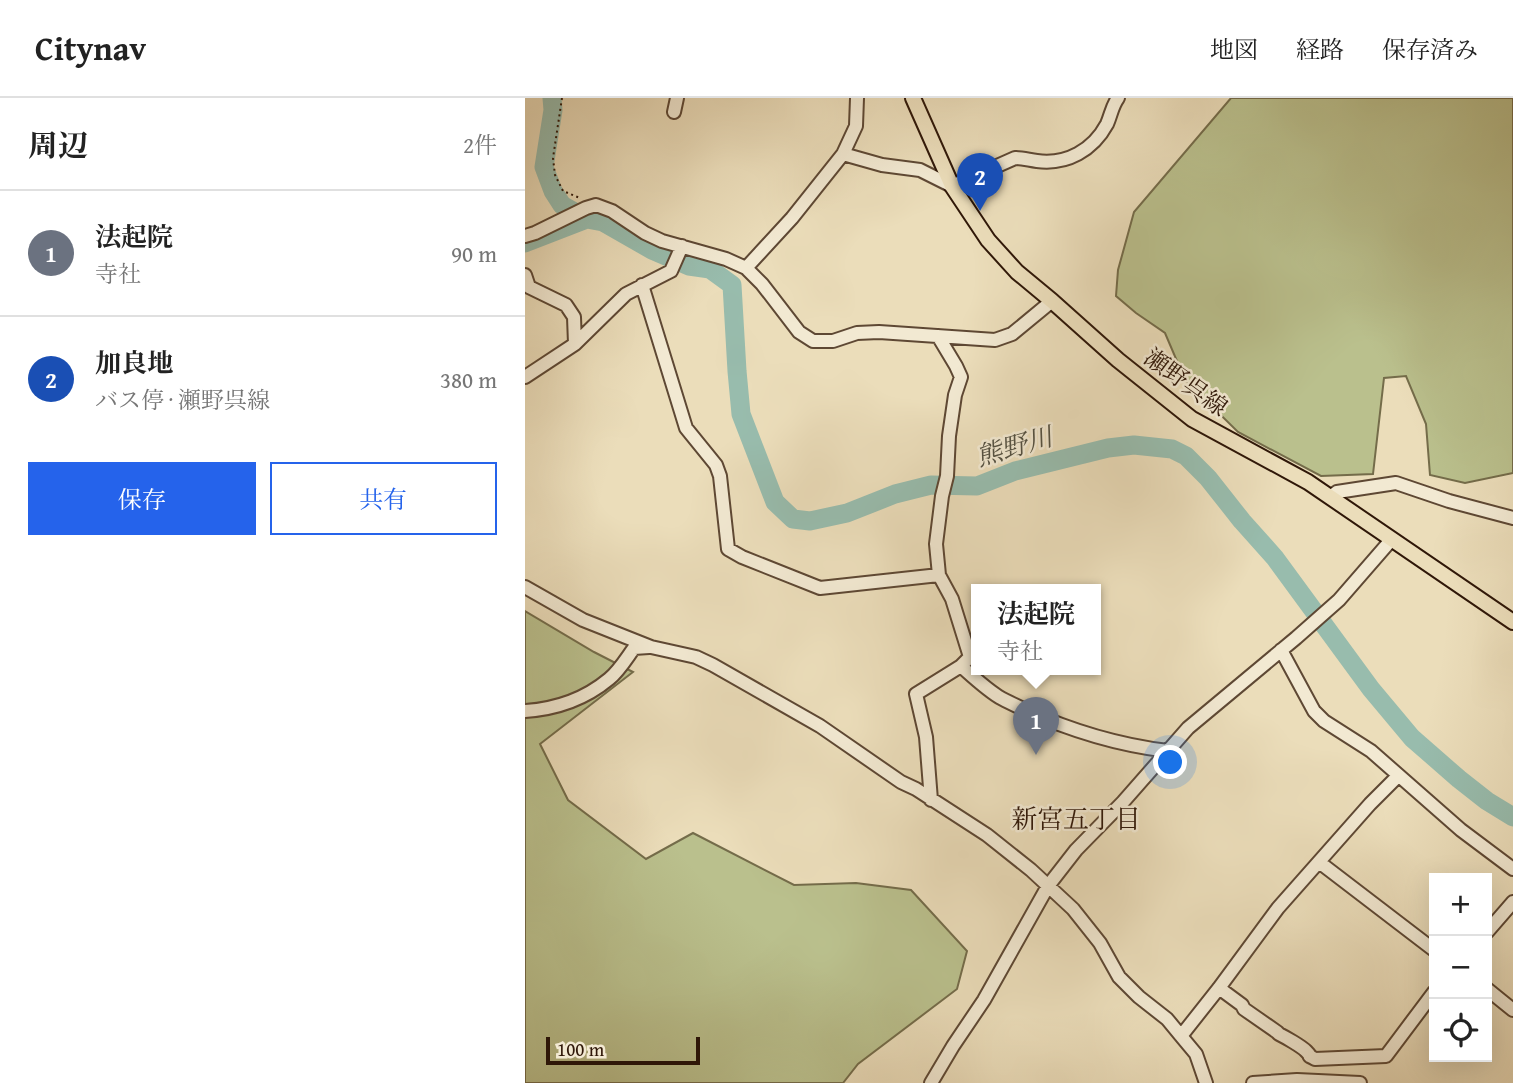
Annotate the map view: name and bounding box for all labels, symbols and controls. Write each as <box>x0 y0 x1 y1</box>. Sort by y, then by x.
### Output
text: Citynav <box>35 24 146 72</box>
text: 地図 <box>1210 32 1258 67</box>
text: 経路 <box>1296 32 1344 67</box>
text: 保存済み <box>1382 32 1478 67</box>
text: 周辺 <box>28 123 88 167</box>
text: 2件 <box>463 128 497 161</box>
pin: 2 <box>957 153 1003 211</box>
text: 法起院 <box>95 217 173 256</box>
text: 1 <box>45 237 57 270</box>
text: 90 m <box>451 237 497 270</box>
text: 寺社 <box>95 257 141 290</box>
street label: 瀬野呉線 <box>1137 340 1235 424</box>
text: 加良地 <box>95 343 173 382</box>
text: 2 <box>45 363 57 396</box>
text: 380 m <box>440 363 497 396</box>
text: バス停 · 瀬野呉線 <box>95 383 270 416</box>
water label: 熊野川 <box>971 416 1060 475</box>
button: 保存 <box>28 462 256 535</box>
button: 共有 <box>270 462 497 535</box>
popup <box>971 584 1101 675</box>
text: 法起院 <box>997 594 1075 633</box>
text: 寺社 <box>997 634 1043 667</box>
pin: 1 <box>1013 697 1059 755</box>
your location <box>1153 745 1187 779</box>
district label: 新宮五丁目 <box>1011 799 1141 838</box>
map controls <box>1429 873 1492 1062</box>
button: + <box>1429 873 1492 936</box>
button: − <box>1429 936 1492 999</box>
button: locate <box>1429 999 1492 1062</box>
scale bar <box>546 1034 700 1066</box>
text: 100 m <box>557 1035 604 1063</box>

